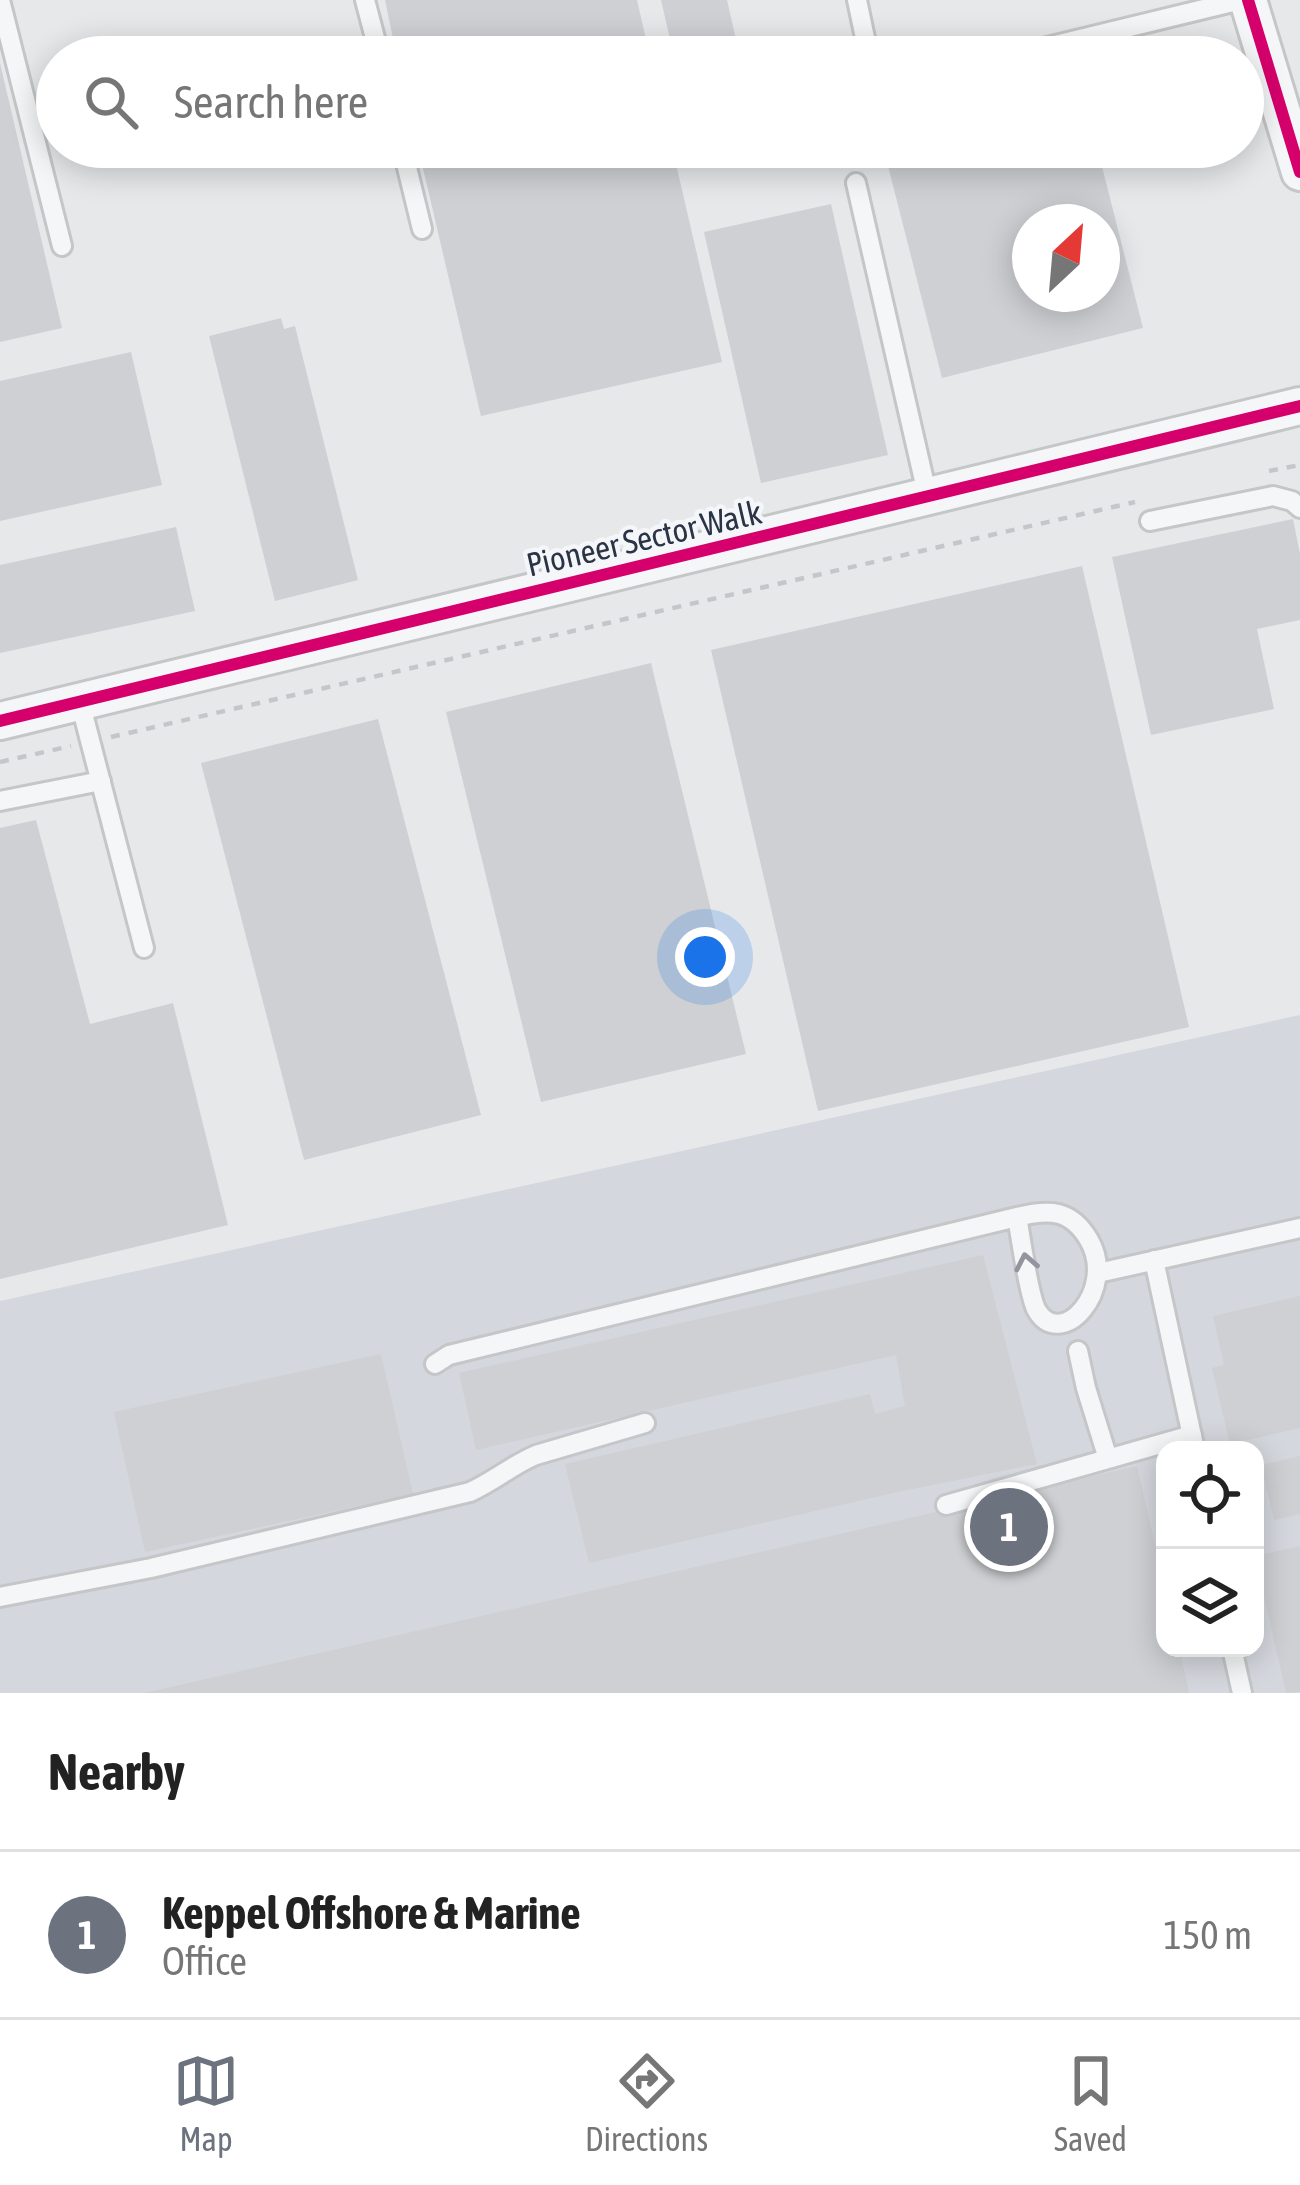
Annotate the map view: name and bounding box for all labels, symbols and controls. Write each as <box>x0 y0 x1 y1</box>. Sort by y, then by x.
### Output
search box <box>36 36 1264 168</box>
icon: search <box>78 69 144 135</box>
text: Search here <box>174 76 368 128</box>
north arrow <box>1012 204 1120 312</box>
street label: Pioneer Sector Walk <box>523 492 765 584</box>
your location <box>675 927 735 987</box>
one-way arrow <box>1014 1252 1040 1272</box>
map controls <box>1156 1441 1264 1657</box>
button: locate <box>1156 1441 1264 1549</box>
pin: 1 <box>970 1482 1048 1572</box>
button: layers <box>1156 1549 1264 1657</box>
text: Nearby <box>48 1742 185 1801</box>
text: Keppel Offshore & Marine <box>162 1887 581 1939</box>
text: 1 <box>78 1913 96 1957</box>
text: 150 m <box>1164 1913 1252 1957</box>
text: Office <box>162 1939 247 1983</box>
tab: Map <box>173 2048 239 2158</box>
tab: Directions <box>585 2048 708 2158</box>
tab: Saved <box>1054 2048 1127 2158</box>

